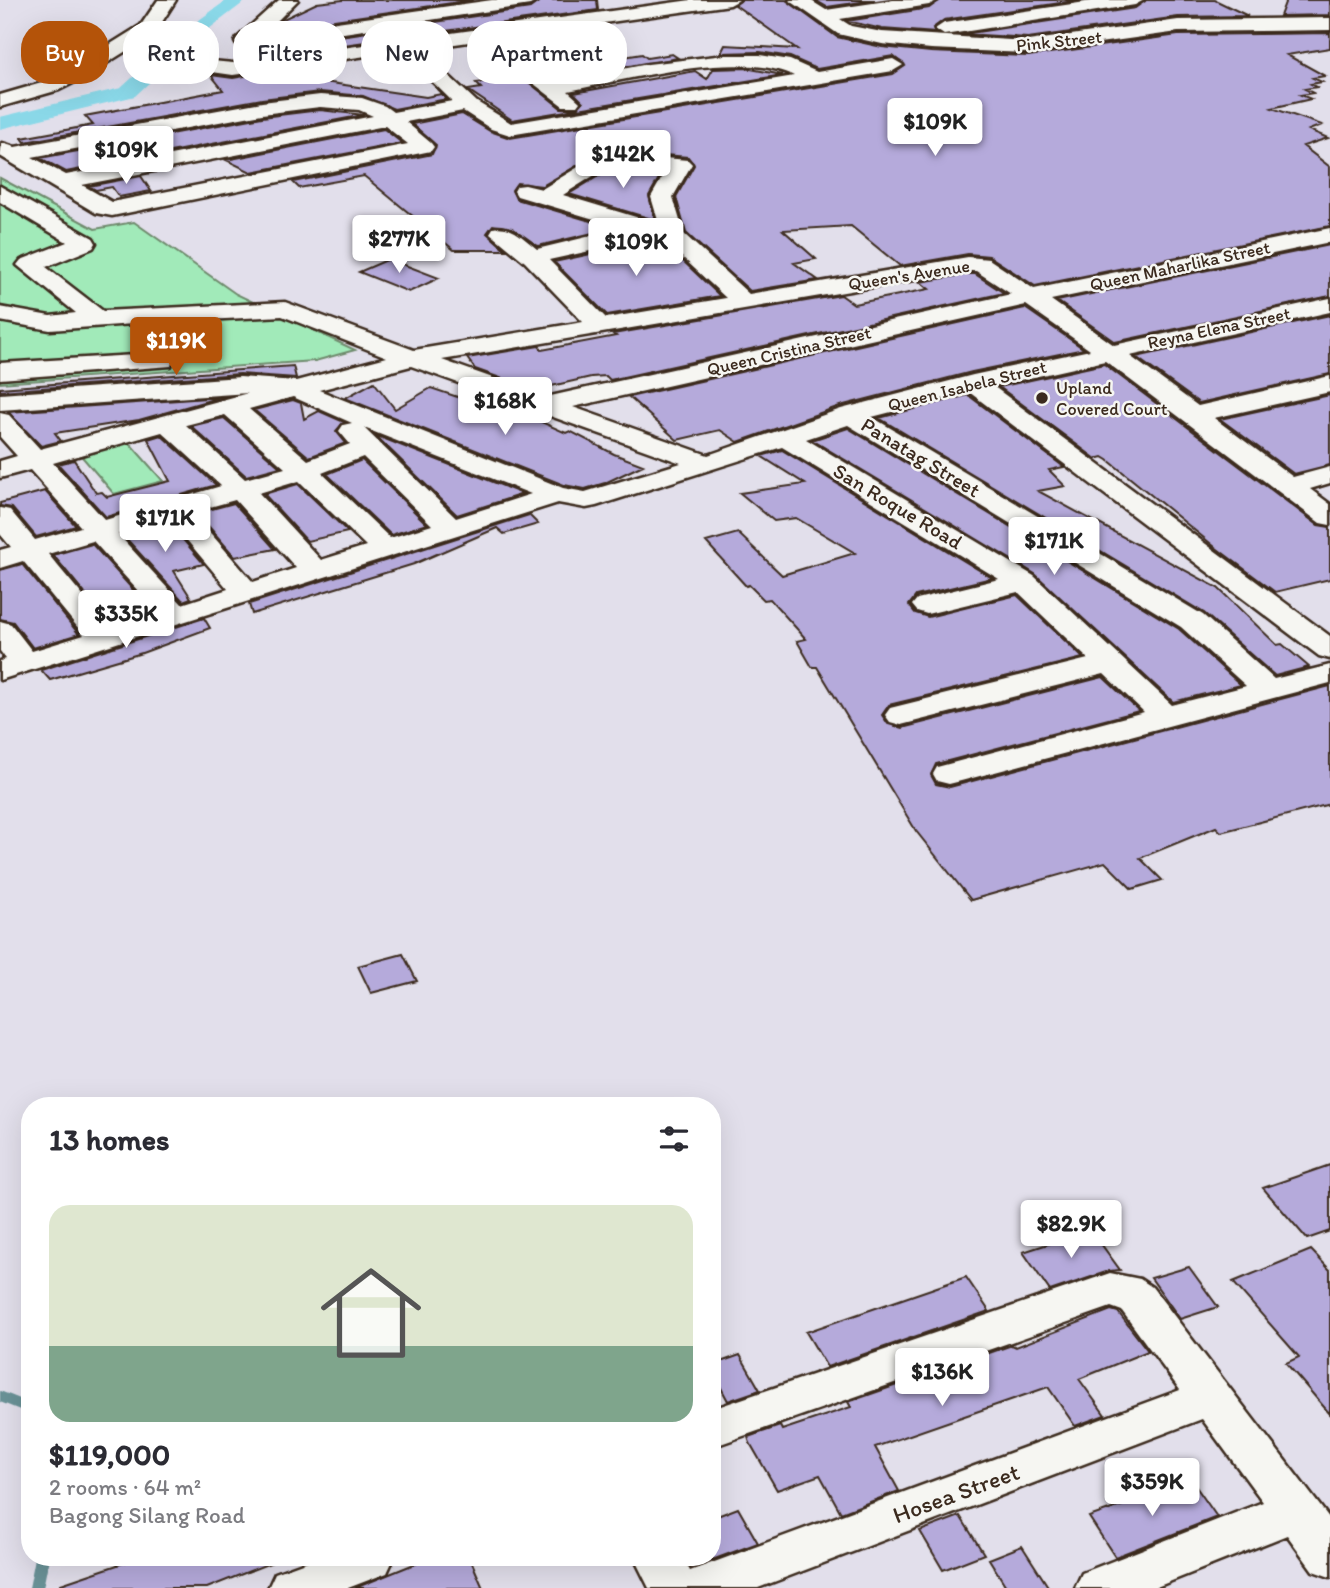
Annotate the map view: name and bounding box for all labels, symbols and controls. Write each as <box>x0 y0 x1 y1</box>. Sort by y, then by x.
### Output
chip: Buy <box>21 21 109 84</box>
chip: Rent <box>123 21 219 84</box>
chip: Filters <box>233 21 347 84</box>
chip: New <box>361 21 453 84</box>
chip: Apartment <box>467 21 627 84</box>
street label: Pink Street <box>1015 26 1103 56</box>
pin: $109K <box>886 99 984 158</box>
text: $109K <box>903 107 967 135</box>
pin: $109K <box>77 127 175 186</box>
pin: $142K <box>574 130 672 190</box>
text: $109K <box>94 135 158 163</box>
text: $142K <box>592 139 654 167</box>
pin: $277K <box>350 216 448 275</box>
pin: $109K <box>587 218 685 278</box>
text: $277K <box>368 224 430 252</box>
text: $109K <box>604 227 668 255</box>
street label: Queen Maharlika Street <box>1088 236 1272 296</box>
street label: Queen's Avenue <box>847 255 971 295</box>
street label: Reyna Elena Street <box>1146 302 1293 354</box>
pin: $119K <box>127 318 225 377</box>
street label: Queen Cristina Street <box>705 321 873 381</box>
text: $119K <box>146 326 206 354</box>
street label: Queen Isabela Street <box>885 356 1049 416</box>
place label: Upland Covered Court <box>1056 377 1168 420</box>
pin: $168K <box>456 378 554 437</box>
text: $168K <box>474 386 536 414</box>
marker: Upland Covered Court <box>1034 390 1050 406</box>
street label: Panatag Street <box>857 412 985 502</box>
street label: San Roque Road <box>829 458 967 555</box>
pin: $171K <box>116 494 214 554</box>
text: $171K <box>135 503 195 531</box>
pin: $171K <box>1005 518 1103 577</box>
text: $171K <box>1024 526 1084 554</box>
pin: $335K <box>77 590 175 650</box>
text: $335K <box>94 599 158 627</box>
icon: filters <box>655 1120 693 1158</box>
text: 13 homes <box>49 1121 169 1158</box>
pin: $82.9K <box>1014 1200 1128 1260</box>
text: $82.9K <box>1037 1209 1105 1237</box>
icon: home <box>308 1250 434 1376</box>
pin: $136K <box>893 1348 991 1408</box>
text: $136K <box>911 1357 973 1385</box>
text: $119,000 <box>49 1436 170 1473</box>
street label: Hosea Street <box>889 1457 1023 1529</box>
pin: $359K <box>1103 1458 1201 1518</box>
text: $359K <box>1121 1467 1184 1495</box>
text: 2 rooms · 64 m² <box>49 1473 201 1501</box>
text: Bagong Silang Road <box>49 1501 245 1529</box>

